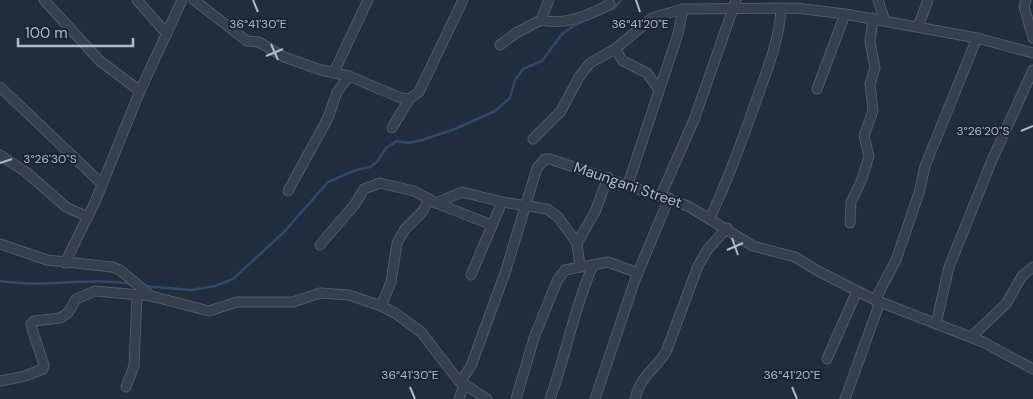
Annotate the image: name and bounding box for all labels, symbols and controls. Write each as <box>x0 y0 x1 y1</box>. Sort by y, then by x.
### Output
scale bar <box>18 15 132 47</box>
text: 36°41'30"E <box>229 16 287 32</box>
text: 36°41'20"E <box>612 16 669 32</box>
text: 100 m <box>25 23 68 43</box>
text: 3°26'20"S <box>956 123 1010 139</box>
text: 3°26'30"S <box>23 151 77 167</box>
street label: Maungani Street <box>571 157 685 213</box>
text: 36°41'30"E <box>381 367 439 383</box>
text: 36°41'20"E <box>764 367 821 383</box>

